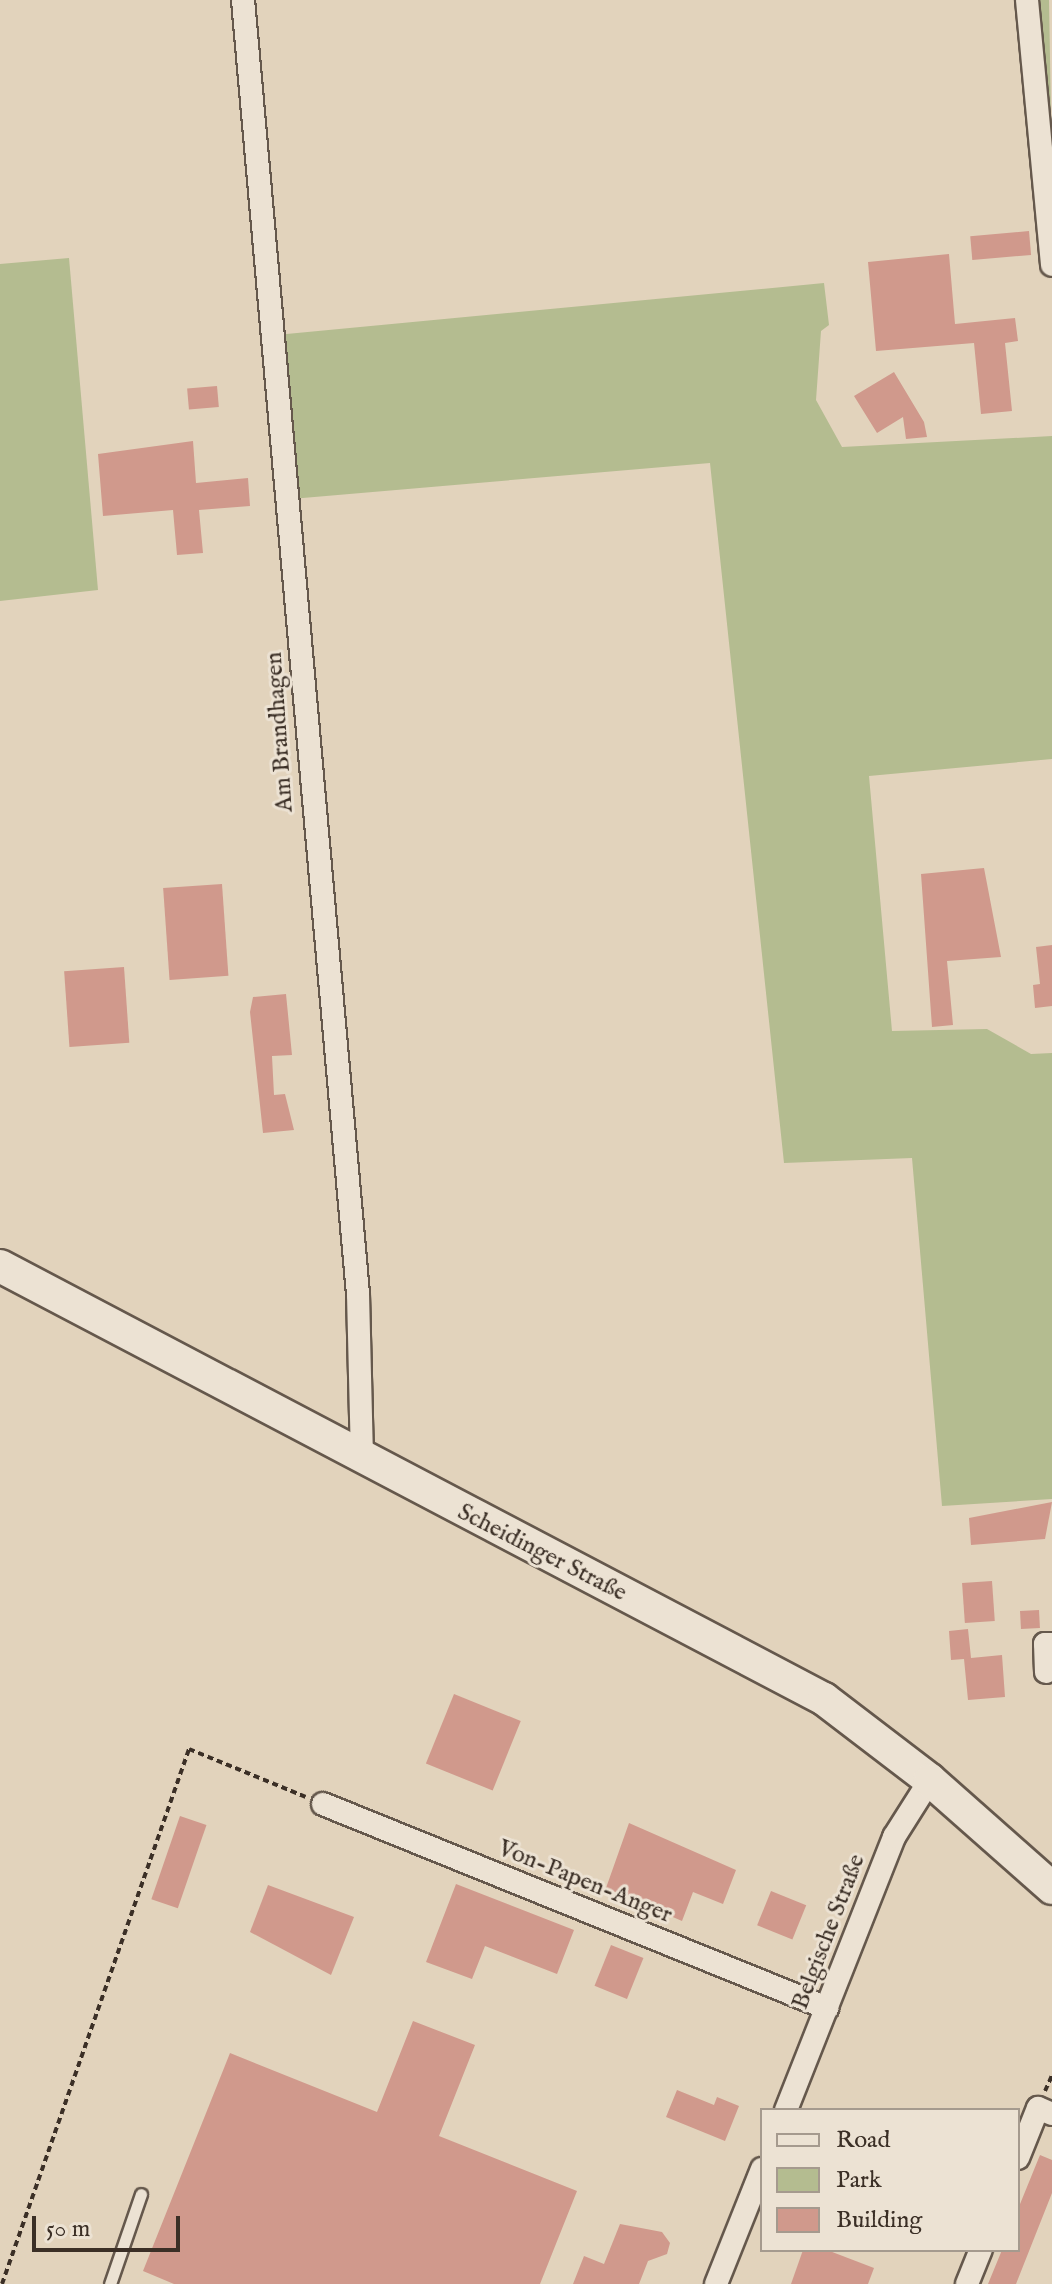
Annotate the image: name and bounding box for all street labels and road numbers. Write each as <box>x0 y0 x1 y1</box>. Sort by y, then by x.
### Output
street label: Am Brandhagen <box>260 651 300 813</box>
street label: Scheidinger Straße <box>453 1498 631 1608</box>
street label: Von-Papen-Anger <box>494 1834 676 1930</box>
street label: Belgische Straße <box>786 1850 872 2014</box>

